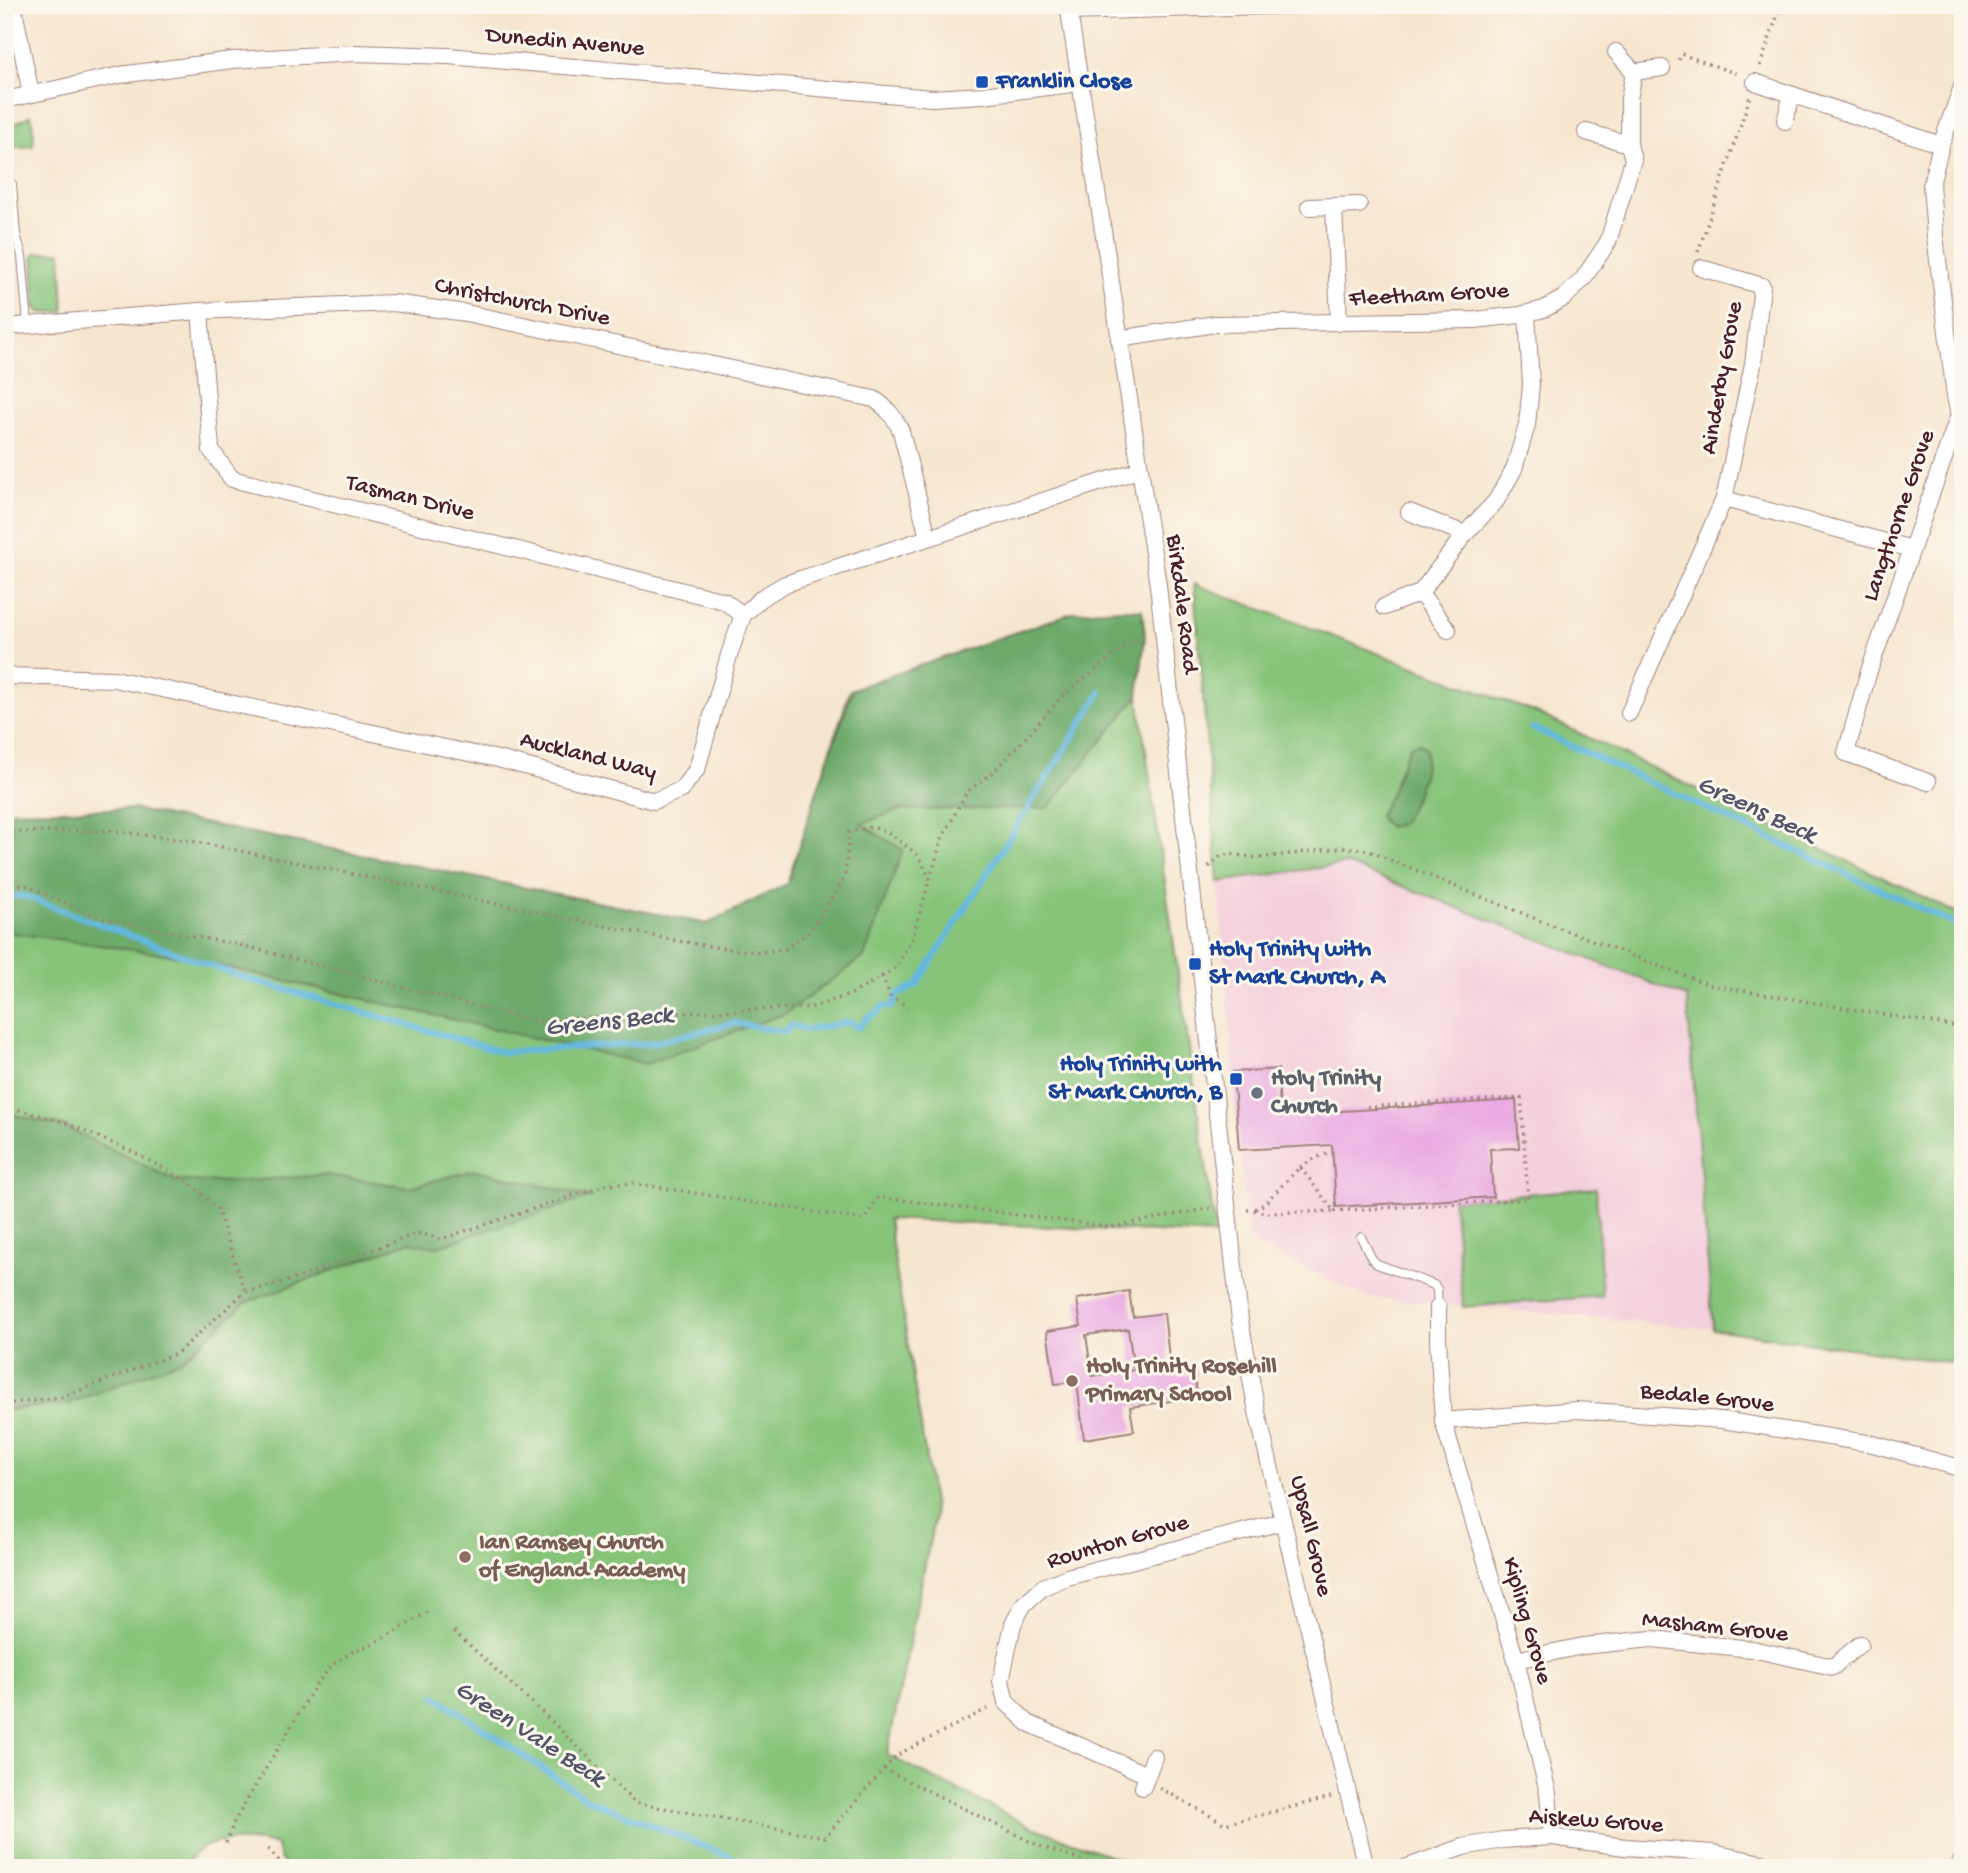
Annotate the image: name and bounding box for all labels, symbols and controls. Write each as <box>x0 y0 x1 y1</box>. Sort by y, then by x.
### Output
street label: Dunedin Avenue <box>482 21 646 64</box>
place label: Franklin Close <box>995 68 1133 97</box>
marker: Franklin Close <box>974 74 990 90</box>
street label: Christchurch Drive <box>432 272 613 334</box>
street label: Fleetham Grove <box>1347 277 1510 315</box>
street label: Ainderby Grove <box>1695 299 1751 457</box>
street label: Langthorne Grove <box>1857 426 1943 606</box>
street label: Tasman Drive <box>341 469 478 529</box>
street label: Birkdale Road <box>1158 532 1204 677</box>
street label: Auckland Way <box>517 726 659 788</box>
water label: Greens Beck <box>1692 770 1823 853</box>
place label: Holy Trinity with St Mark Church, A <box>1209 936 1386 993</box>
marker: Holy Trinity with St Mark Church, A <box>1187 956 1203 972</box>
water label: Greens Beck <box>544 1001 676 1045</box>
place label: Holy Trinity with St Mark Church, B <box>1048 1051 1224 1108</box>
place label: Holy Trinity Church <box>1271 1065 1381 1122</box>
marker: Holy Trinity with St Mark Church, B <box>1228 1071 1244 1087</box>
marker: Holy Trinity Church <box>1249 1085 1265 1101</box>
place label: Holy Trinity Rosehill Primary School <box>1084 1353 1277 1410</box>
marker: Holy Trinity Rosehill Primary School <box>1064 1373 1080 1389</box>
street label: Bedale Grove <box>1638 1377 1776 1421</box>
street label: Upsall Grove <box>1282 1473 1338 1600</box>
street label: Rounton Grove <box>1044 1509 1193 1577</box>
place label: Ian Ramsey Church of England Academy <box>478 1529 685 1586</box>
marker: Ian Ramsey Church of England Academy <box>457 1549 473 1565</box>
street label: Kipling Grove <box>1494 1554 1558 1688</box>
street label: Masham Grove <box>1640 1606 1790 1650</box>
water label: Green Vale Beck <box>448 1675 612 1796</box>
street label: Aiskew Grove <box>1528 1803 1665 1841</box>

